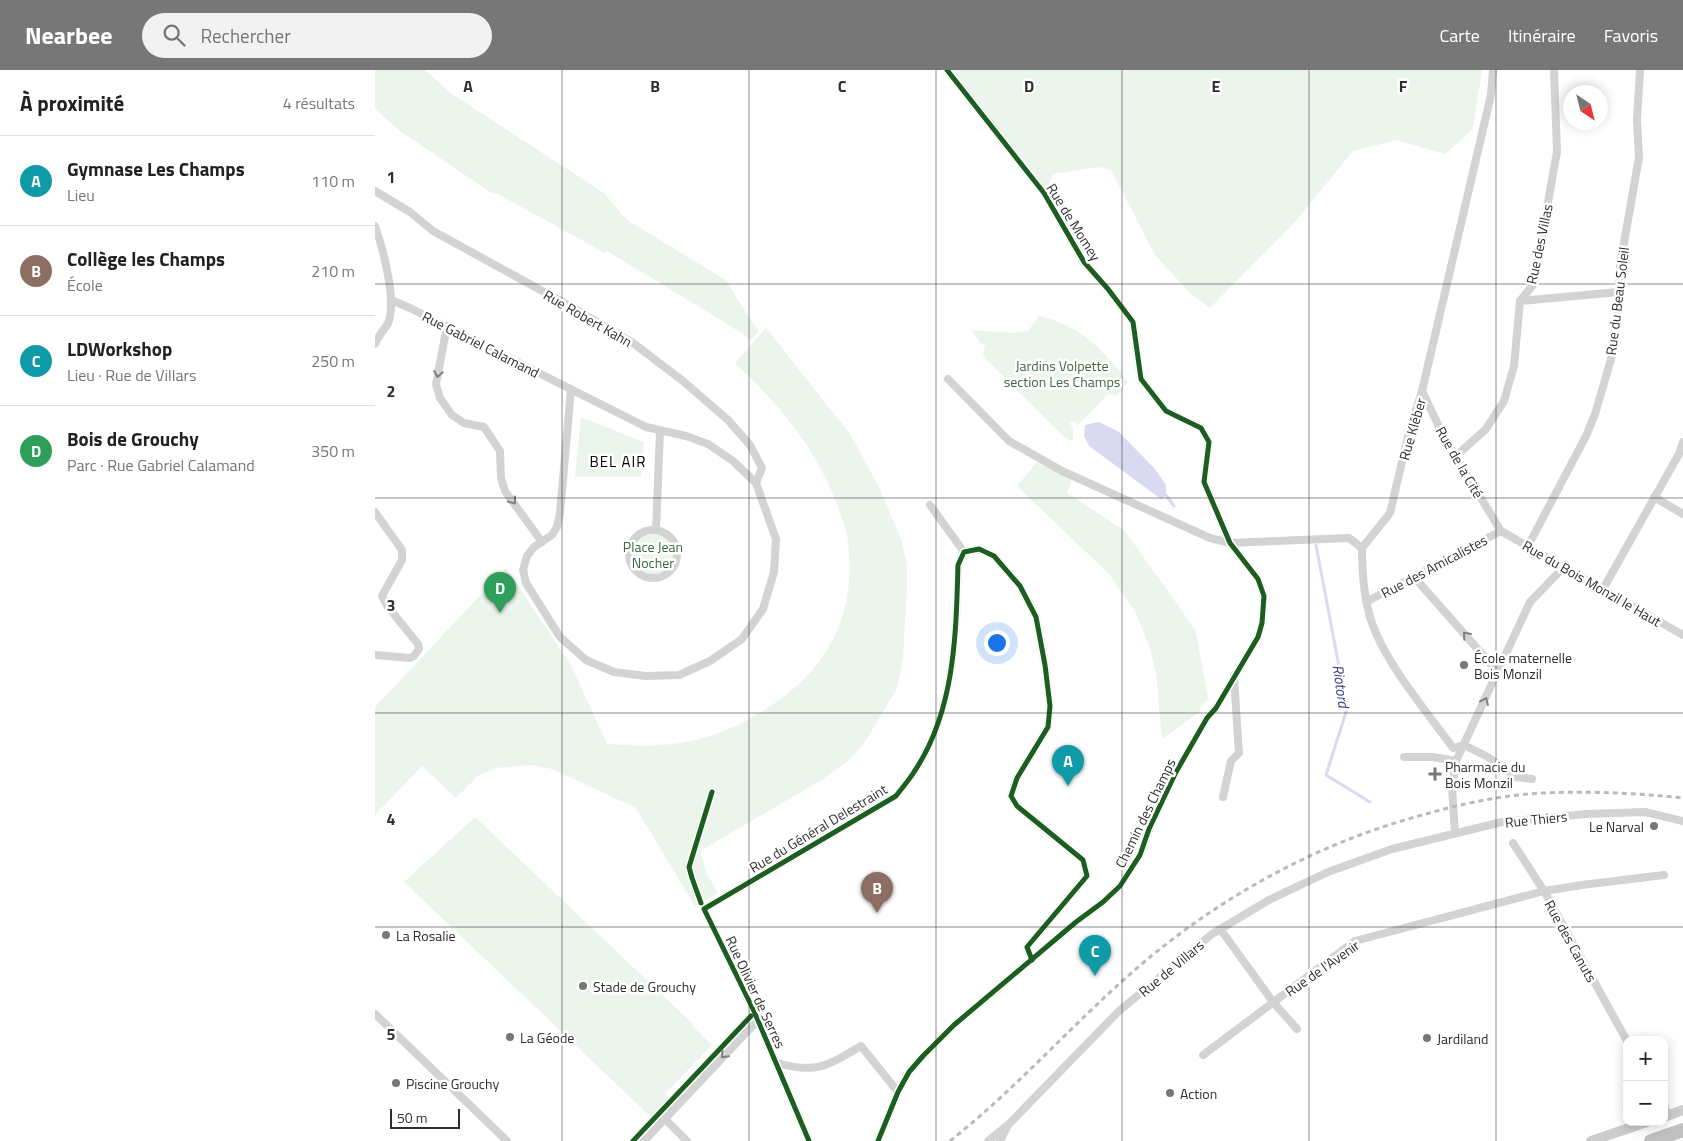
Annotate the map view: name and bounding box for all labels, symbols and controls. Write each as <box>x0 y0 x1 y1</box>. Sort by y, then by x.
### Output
search box <box>142 13 492 58</box>
text: Nearbee <box>25 17 112 53</box>
icon: search <box>160 21 188 49</box>
text: Rechercher <box>200 21 291 50</box>
text: Carte <box>1439 22 1480 49</box>
text: Itinéraire <box>1508 22 1576 49</box>
text: Favoris <box>1604 22 1658 49</box>
text: A <box>463 74 473 98</box>
text: B <box>650 74 660 98</box>
text: C <box>838 74 847 98</box>
text: D <box>1024 74 1034 98</box>
text: E <box>1212 74 1221 98</box>
text: F <box>1399 74 1408 98</box>
north arrow <box>1563 85 1608 130</box>
text: À proximité <box>20 87 124 119</box>
text: 4 résultats <box>283 91 355 115</box>
text: Gymnase Les Champs <box>67 154 245 183</box>
text: 1 <box>387 165 395 189</box>
text: A <box>31 169 41 193</box>
text: 110 m <box>311 169 355 193</box>
street label: Rue de Momey <box>1042 179 1106 265</box>
text: Lieu <box>67 183 95 207</box>
street label: Rue des Villas <box>1520 202 1558 286</box>
text: Collège les Champs <box>67 244 225 273</box>
street label: Rue du Beau Soleil <box>1600 246 1634 356</box>
text: B <box>31 259 41 283</box>
text: 210 m <box>311 259 355 283</box>
text: École <box>67 273 103 297</box>
street label: Rue Robert Kahn <box>540 284 636 352</box>
street label: Rue Gabriel Calamand <box>419 305 543 383</box>
text: LDWorkshop <box>67 334 172 363</box>
text: C <box>32 349 40 373</box>
text: 250 m <box>311 349 355 373</box>
park label: Jardins Volpette section Les Champs <box>1004 355 1120 392</box>
text: Lieu · Rue de Villars <box>67 363 196 387</box>
one-way arrow <box>433 370 444 379</box>
text: 2 <box>387 379 395 403</box>
street label: Rue Kléber <box>1393 395 1431 463</box>
street label: Rue de la Cité <box>1431 422 1489 502</box>
text: Bois de Grouchy <box>67 424 199 453</box>
text: D <box>31 439 41 463</box>
text: 350 m <box>311 439 355 463</box>
district label: BEL AIR <box>590 450 646 473</box>
text: Parc · Rue Gabriel Calamand <box>67 453 255 477</box>
one-way arrow <box>507 496 516 505</box>
street label: Rue des Amicalistes <box>1377 529 1491 603</box>
street label: Rue du Bois Monzil le Haut <box>1519 535 1665 631</box>
park label: Place Jean Nocher <box>623 536 683 573</box>
pin: D <box>484 572 516 613</box>
text: 3 <box>387 593 395 617</box>
your location <box>984 630 1010 656</box>
one-way arrow <box>1463 632 1472 641</box>
place label: École maternelle Bois Monzil <box>1474 647 1572 684</box>
marker: École maternelle Bois Monzil <box>1458 659 1470 671</box>
water label: Riotord <box>1327 663 1356 710</box>
one-way arrow <box>1479 697 1489 706</box>
pin: A <box>1052 745 1084 786</box>
street label: Chemin des Champs <box>1109 755 1181 871</box>
place label: Pharmacie du Bois Monzil <box>1445 756 1526 793</box>
marker: Pharmacie du Bois Monzil <box>1429 768 1441 780</box>
street label: Rue du Général Delestraint <box>745 778 891 878</box>
street label: Rue Thiers <box>1504 805 1568 833</box>
text: 4 <box>387 807 396 831</box>
place label: Le Narval <box>1589 816 1644 837</box>
marker: Le Narval <box>1648 820 1660 832</box>
pin: B <box>861 872 893 913</box>
street label: Rue des Canuts <box>1540 896 1602 986</box>
place label: La Rosalie <box>396 925 456 946</box>
marker: La Rosalie <box>380 929 392 941</box>
street label: Rue Olivier de Serres <box>721 932 791 1052</box>
street label: Rue de Villars <box>1134 934 1208 1002</box>
pin: C <box>1079 935 1111 976</box>
street label: Rue de l'Avenir <box>1281 935 1364 1001</box>
place label: Stade de Grouchy <box>593 976 696 997</box>
marker: Stade de Grouchy <box>577 980 589 992</box>
text: 5 <box>387 1022 396 1046</box>
place label: La Géode <box>520 1027 574 1048</box>
place label: Jardiland <box>1437 1028 1488 1049</box>
marker: La Géode <box>504 1031 516 1043</box>
marker: Jardiland <box>1421 1032 1433 1044</box>
map controls <box>1623 1036 1668 1126</box>
button: + <box>1623 1036 1668 1081</box>
one-way arrow <box>721 1049 730 1058</box>
place label: Piscine Grouchy <box>406 1073 499 1094</box>
marker: Piscine Grouchy <box>390 1077 402 1089</box>
button: − <box>1623 1081 1668 1126</box>
place label: Action <box>1180 1083 1217 1104</box>
marker: Action <box>1164 1087 1176 1099</box>
scale bar <box>390 1106 460 1129</box>
text: 50 m <box>397 1107 427 1128</box>

